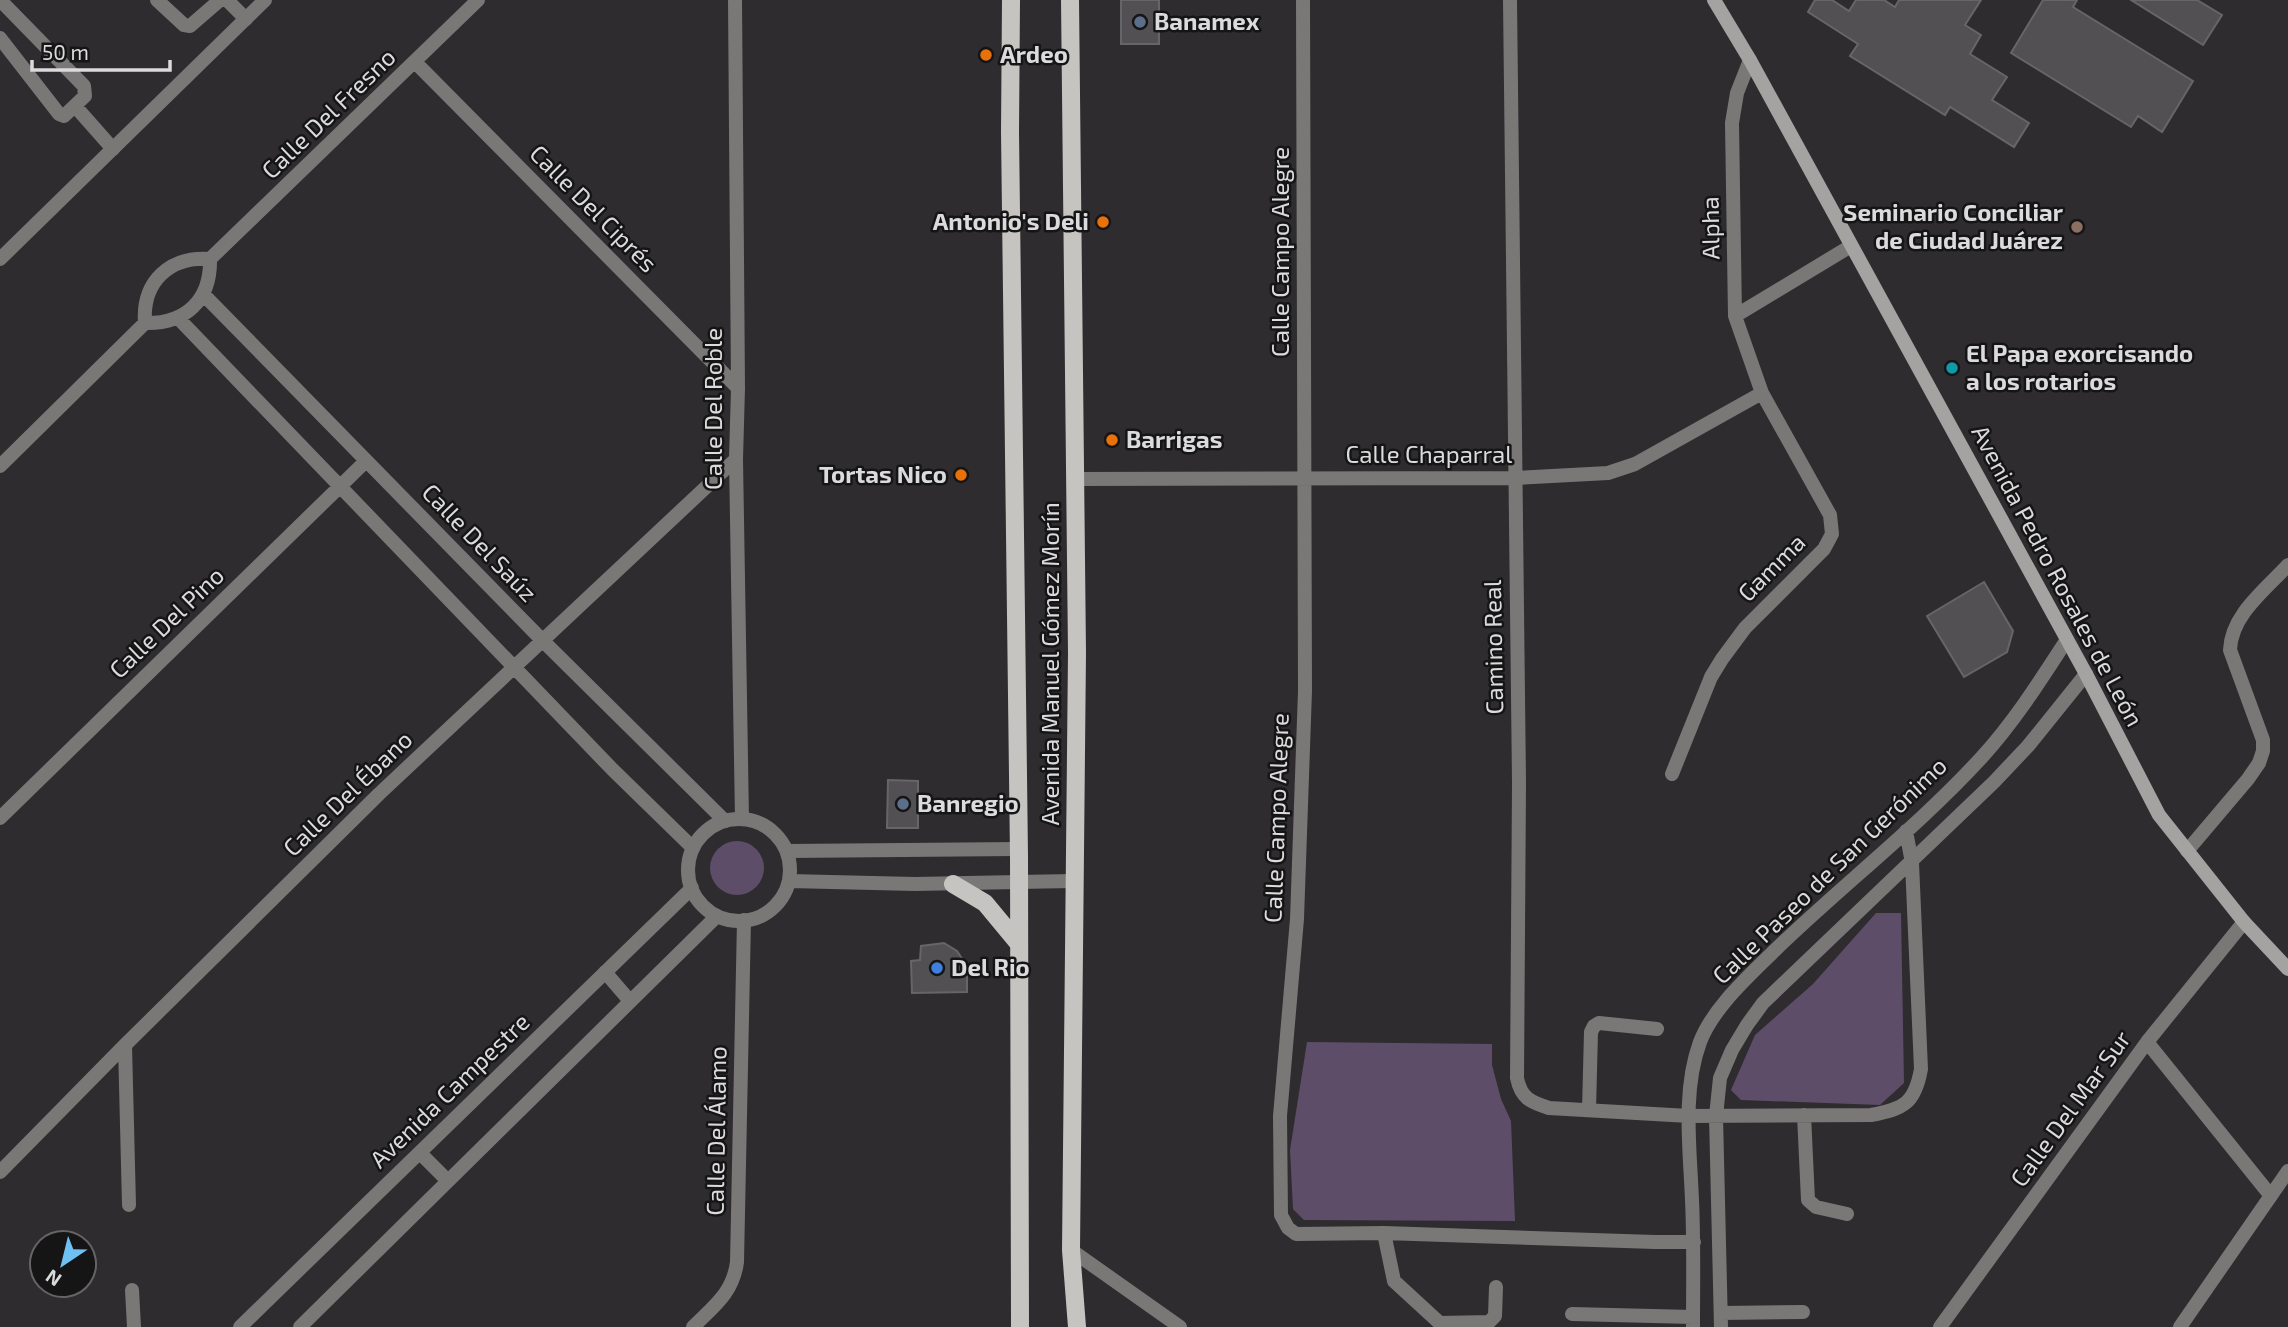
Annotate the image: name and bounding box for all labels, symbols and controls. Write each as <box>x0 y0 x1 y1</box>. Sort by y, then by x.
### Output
place label: Banamex <box>1154 6 1260 35</box>
marker: Banamex <box>1132 14 1148 30</box>
scale bar <box>32 28 170 72</box>
text: 50 m <box>42 39 89 64</box>
place label: Ardeo <box>1000 39 1068 68</box>
street label: Calle Del Fresno <box>255 42 401 184</box>
marker: Ardeo <box>978 47 994 63</box>
street label: Calle Del Ciprés <box>524 138 664 278</box>
street label: Calle Campo Alegre <box>1265 147 1294 357</box>
street label: Alpha <box>1694 196 1725 260</box>
place label: Seminario Conciliar de Ciudad Juárez <box>1843 197 2064 254</box>
place label: Antonio's Deli <box>933 206 1089 235</box>
marker: Antonio's Deli <box>1095 214 1111 230</box>
marker: Seminario Conciliar de Ciudad Juárez <box>2069 219 2085 235</box>
street label: Calle Del Roble <box>698 328 727 490</box>
place label: El Papa exorcisando a los rotarios <box>1966 338 2193 395</box>
marker: El Papa exorcisando a los rotarios <box>1944 360 1960 376</box>
street label: Avenida Pedro Rosales de León <box>1966 420 2150 731</box>
place label: Barrigas <box>1126 424 1222 453</box>
marker: Barrigas <box>1104 432 1120 448</box>
street label: Calle Chaparral <box>1346 439 1512 468</box>
place label: Tortas Nico <box>819 459 947 488</box>
marker: Tortas Nico <box>953 467 969 483</box>
street label: Calle Del Saúz <box>417 477 544 607</box>
street label: Avenida Manuel Gómez Morín <box>1035 502 1064 826</box>
street label: Gamma <box>1731 527 1811 607</box>
street label: Calle Del Pino <box>103 560 229 684</box>
street label: Camino Real <box>1477 579 1508 715</box>
street label: Calle Campo Alegre <box>1257 712 1294 923</box>
street label: Calle Del Ébano <box>276 724 417 862</box>
street label: Calle Paseo de San Gerónimo <box>1706 750 1952 989</box>
place label: Banregio <box>917 788 1019 817</box>
marker: Banregio <box>895 796 911 812</box>
place label: Del Rio <box>951 952 1030 981</box>
marker: Del Rio <box>929 960 945 976</box>
street label: Avenida Campestre <box>363 1006 535 1173</box>
street label: Calle Del Mar Sur <box>2004 1024 2136 1192</box>
street label: Calle Del Álamo <box>700 1046 731 1216</box>
north arrow <box>28 1229 98 1299</box>
text: N <box>41 1265 65 1292</box>

